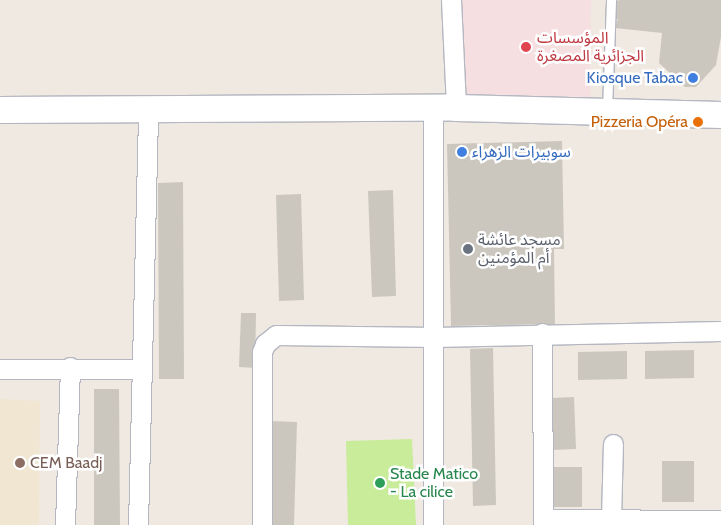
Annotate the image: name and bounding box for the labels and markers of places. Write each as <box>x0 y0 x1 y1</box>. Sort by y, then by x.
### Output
place label: المؤسسات الجزائرية المصغرة <box>537 28 644 66</box>
marker: المؤسسات الجزائرية المصغرة <box>519 40 533 54</box>
place label: Kiosque Tabac <box>587 68 683 88</box>
marker: Kiosque Tabac <box>687 72 699 84</box>
place label: Pizzeria Opéra <box>591 112 688 132</box>
marker: Pizzeria Opéra <box>692 116 704 128</box>
place label: سوبيرات الزهراء <box>472 142 571 162</box>
marker: سوبيرات الزهراء <box>456 146 468 158</box>
place label: مسجد عائشة أم المؤمنين <box>478 230 561 268</box>
marker: مسجد عائشة أم المؤمنين <box>462 243 474 255</box>
place label: CEM Baadj <box>30 453 102 473</box>
marker: CEM Baadj <box>14 457 26 469</box>
place label: Stade Matico - La cilice <box>390 464 478 502</box>
marker: Stade Matico - La cilice <box>374 477 386 489</box>

